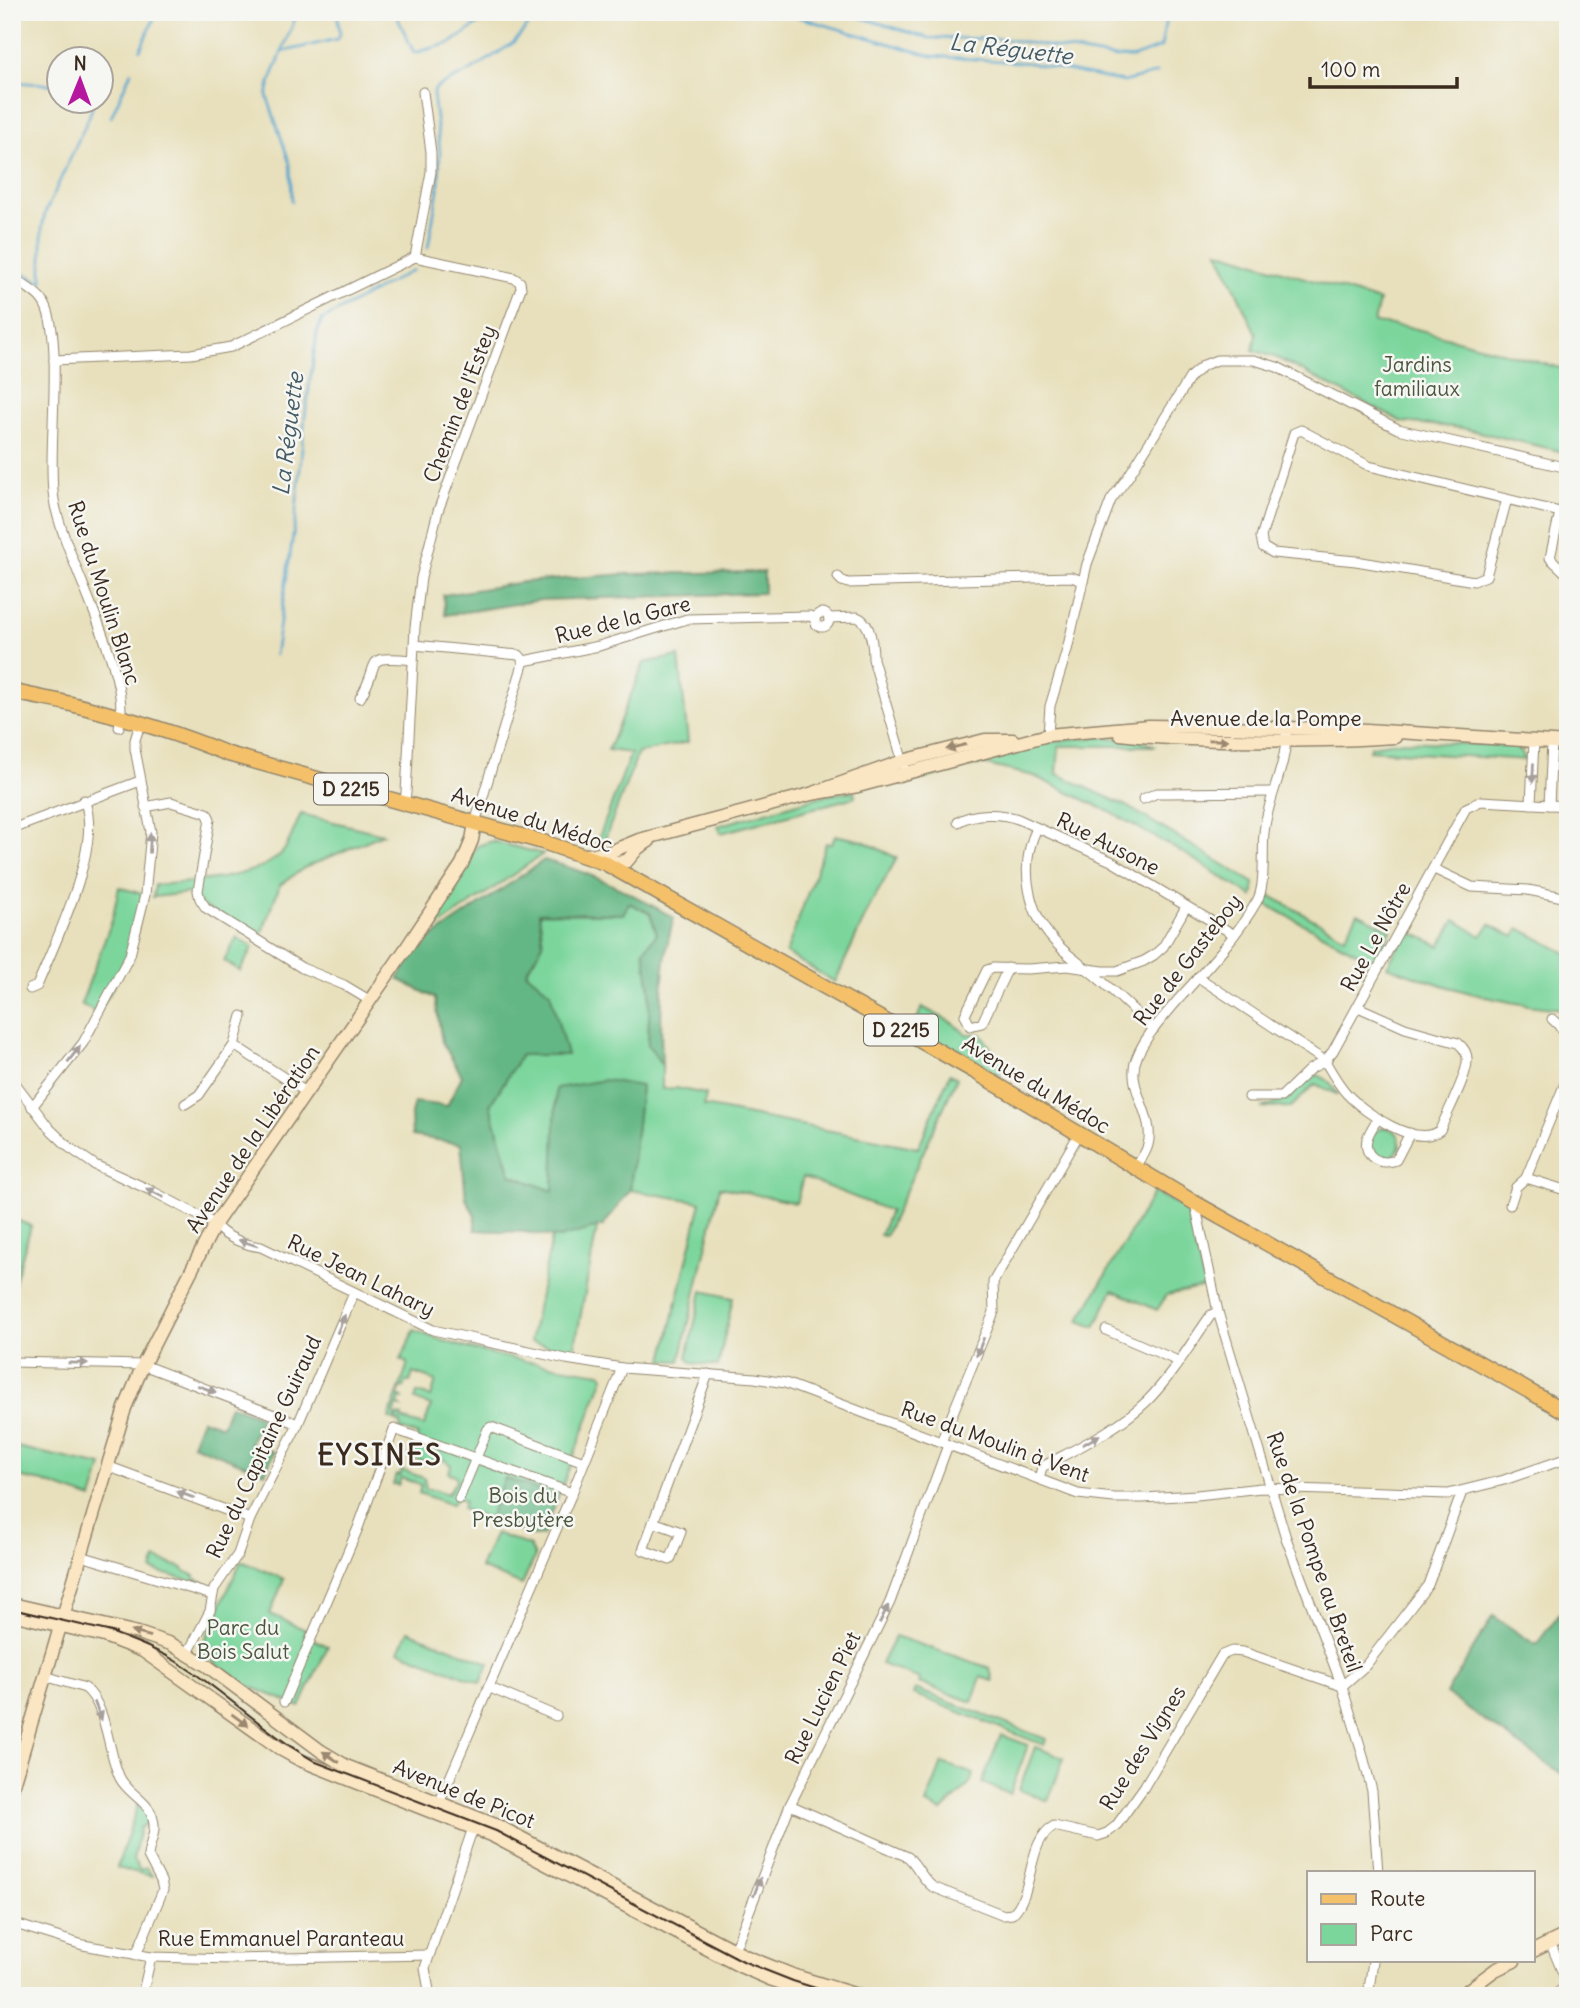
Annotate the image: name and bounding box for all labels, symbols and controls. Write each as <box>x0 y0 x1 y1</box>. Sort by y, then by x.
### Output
water label: La Réguette <box>948 27 1076 71</box>
north arrow <box>46 46 116 116</box>
scale bar <box>1310 46 1458 90</box>
text: N <box>74 51 87 75</box>
text: 100 m <box>1321 56 1380 83</box>
street label: Chemin de l'Estey <box>417 321 502 487</box>
park label: Jardins familiaux <box>1374 351 1460 402</box>
water label: La Réguette <box>266 369 310 497</box>
street label: Rue du Moulin Blanc <box>62 497 147 688</box>
street label: Rue de la Gare <box>552 590 693 649</box>
street label: Avenue de la Pompe <box>1170 705 1362 732</box>
one-way arrow <box>1207 734 1229 745</box>
one-way arrow <box>945 742 967 753</box>
one-way arrow <box>1527 762 1538 784</box>
road number: D 2215 <box>314 774 388 804</box>
street label: Avenue du Médoc <box>448 781 616 858</box>
street label: Rue Ausone <box>1052 806 1164 881</box>
one-way arrow <box>145 832 156 854</box>
street label: Rue Le Nôtre <box>1334 877 1417 996</box>
street label: Rue de Gasteboy <box>1128 888 1248 1031</box>
road number: D 2215 <box>864 1014 938 1046</box>
street label: Avenue du Médoc <box>957 1030 1115 1139</box>
street label: Avenue de la Libération <box>180 1040 326 1238</box>
one-way arrow <box>67 1045 82 1063</box>
one-way arrow <box>144 1187 164 1199</box>
street label: Rue Jean Lahary <box>283 1228 439 1323</box>
one-way arrow <box>238 1237 259 1248</box>
one-way arrow <box>335 1314 347 1334</box>
street label: Rue du Capitaine Guiraud <box>200 1331 327 1563</box>
one-way arrow <box>974 1336 985 1357</box>
one-way arrow <box>67 1357 89 1368</box>
one-way arrow <box>196 1384 217 1395</box>
street label: Rue du Moulin à Vent <box>897 1395 1093 1488</box>
street label: Rue de la Pompe au Breteil <box>1261 1428 1368 1676</box>
one-way arrow <box>1081 1434 1101 1446</box>
district label: EYSINES <box>318 1437 442 1473</box>
park label: Bois du Presbytère <box>472 1482 574 1533</box>
one-way arrow <box>175 1489 196 1500</box>
one-way arrow <box>878 1604 890 1624</box>
park label: Parc du Bois Salut <box>197 1614 289 1665</box>
street label: Rue Lucien Piet <box>779 1627 866 1769</box>
one-way arrow <box>130 1628 152 1639</box>
street label: Rue des Vignes <box>1093 1680 1192 1815</box>
one-way arrow <box>93 1701 104 1722</box>
one-way arrow <box>231 1713 249 1727</box>
one-way arrow <box>321 1751 340 1764</box>
street label: Avenue de Picot <box>389 1753 539 1834</box>
legend <box>1307 1871 1534 1962</box>
one-way arrow <box>752 1876 763 1897</box>
text: Route <box>1370 1885 1425 1912</box>
text: Parc <box>1370 1920 1413 1947</box>
street label: Rue Emmanuel Paranteau <box>158 1925 404 1952</box>

